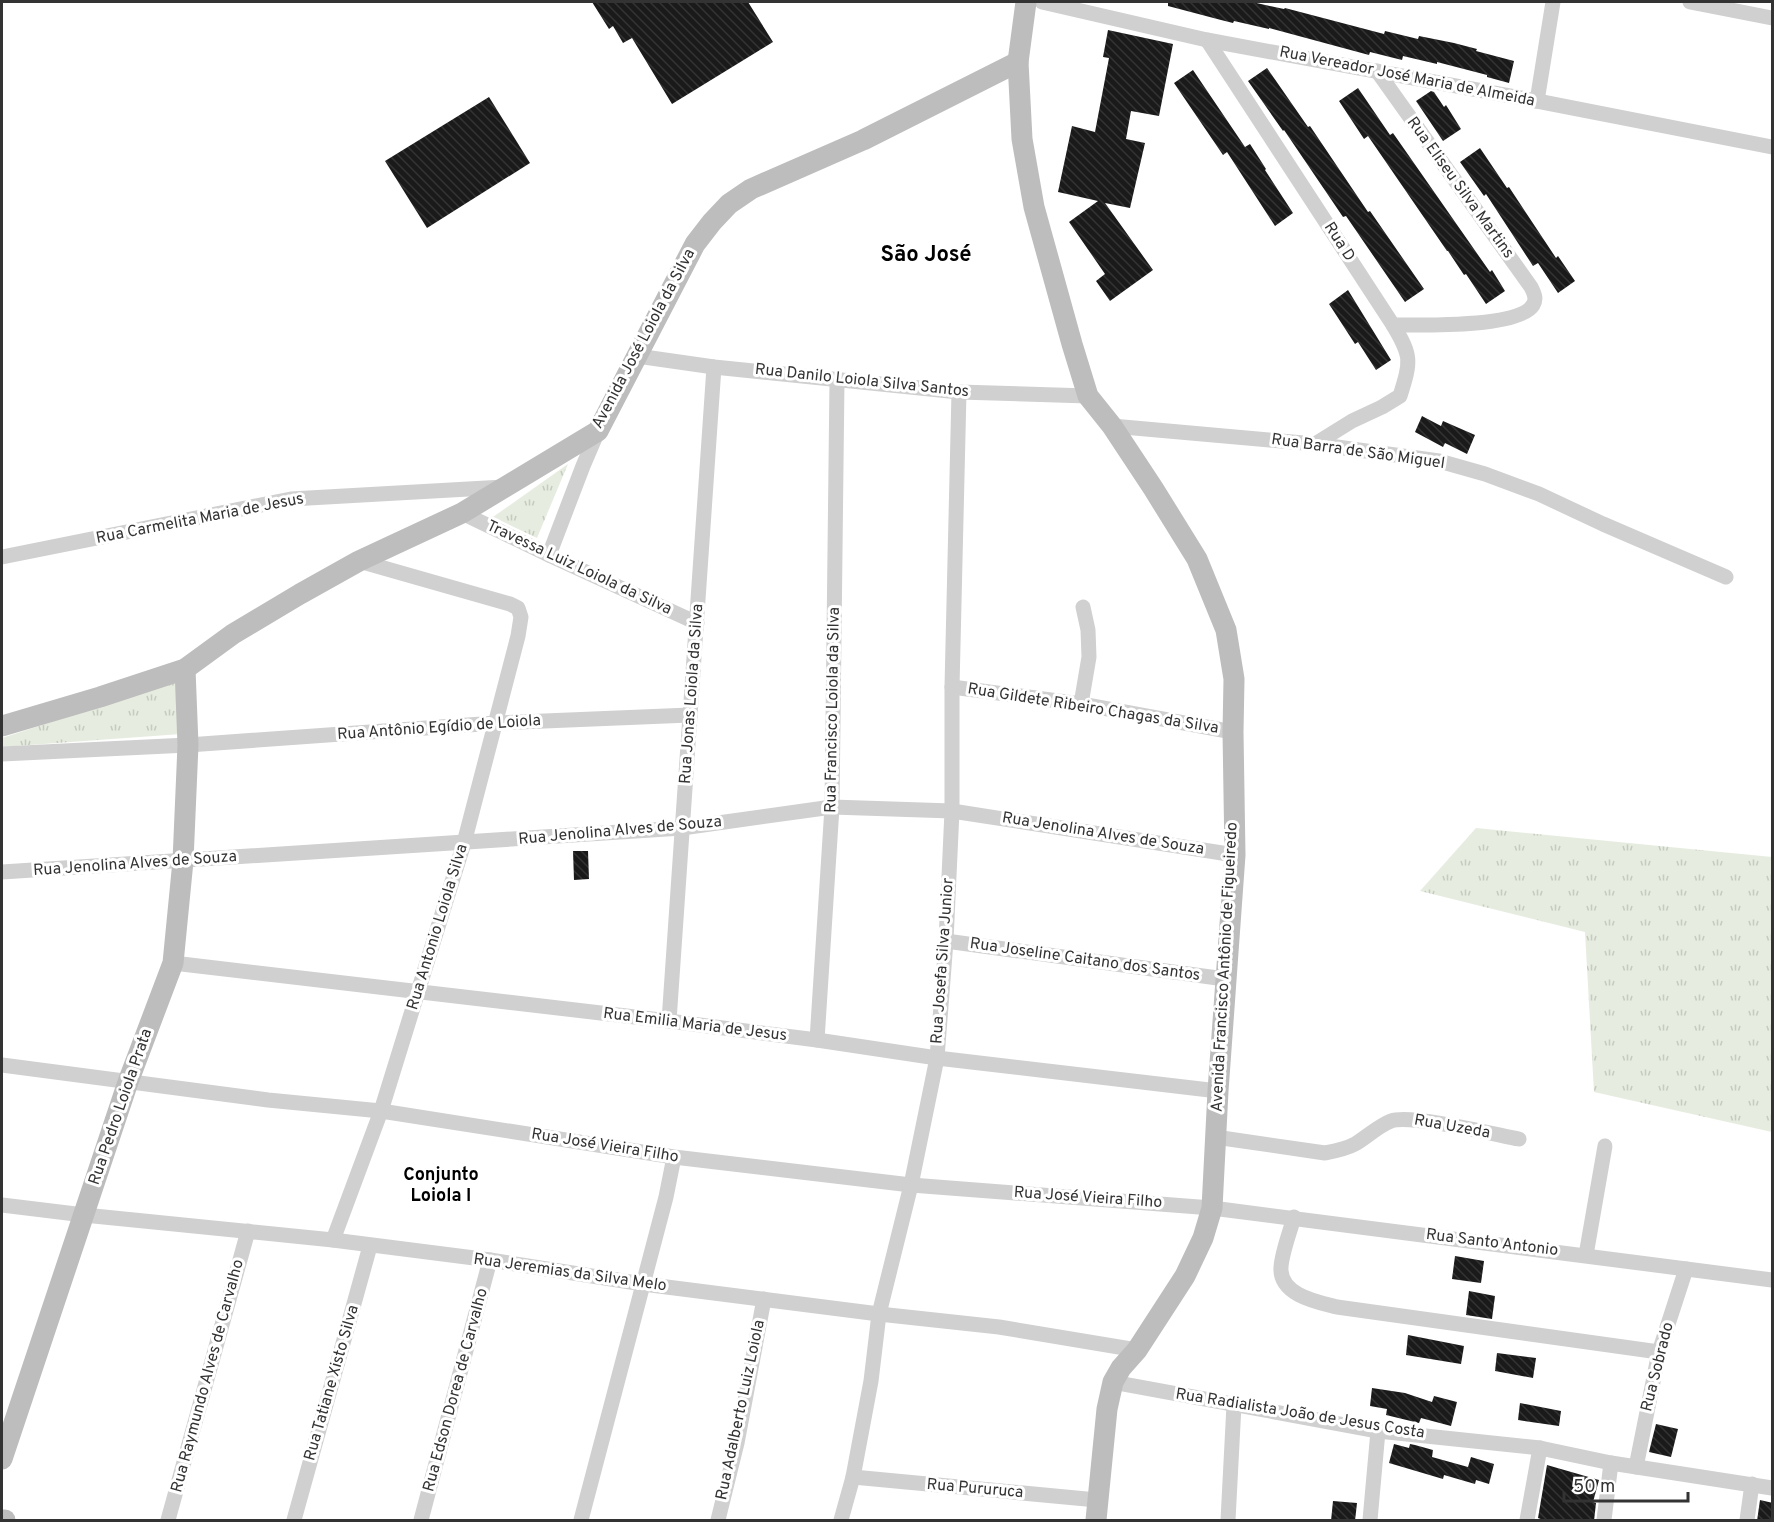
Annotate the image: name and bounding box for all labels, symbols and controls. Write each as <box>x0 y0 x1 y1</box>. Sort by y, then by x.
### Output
street label: Rua Vereador José Maria de Almeida <box>1278 42 1536 112</box>
street label: Rua Eliseu Silva Martins <box>1402 113 1518 263</box>
street label: Rua D <box>1319 219 1359 265</box>
district label: São José <box>880 242 972 269</box>
street label: Avenida José Loiola da Silva <box>588 246 700 432</box>
street label: Rua Danilo Loiola Silva Santos <box>754 360 970 402</box>
street label: Rua Barra de São Miguel <box>1270 430 1446 474</box>
street label: Rua Carmelita Maria de Jesus <box>94 489 306 549</box>
street label: Travessa Luiz Loiola da Silva <box>483 516 675 620</box>
street label: Rua Jonas Loiola da Silva <box>676 603 708 785</box>
street label: Rua Francisco Loiola da Silva <box>821 607 845 813</box>
street label: Rua Gildete Ribeiro Chagas da Silva <box>966 679 1220 739</box>
street label: Rua Antônio Egídio de Loiola <box>337 711 541 745</box>
street label: Rua Jenolina Alves de Souza <box>1001 808 1205 860</box>
street label: Rua Jenolina Alves de Souza <box>517 812 723 850</box>
street label: Avenida Francisco Antônio de Figueiredo <box>1207 821 1243 1113</box>
street label: Rua Antonio Loiola Silva <box>403 842 473 1012</box>
street label: Rua Jenolina Alves de Souza <box>32 847 238 881</box>
street label: Rua Josefa Silva Junior <box>927 877 959 1045</box>
street label: Rua Joseline Caitano dos Santos <box>969 934 1201 986</box>
street label: Rua Emilia Maria de Jesus <box>602 1004 788 1046</box>
street label: Rua Pedro Loiola Prata <box>85 1026 157 1188</box>
street label: Rua Uzeda <box>1412 1110 1492 1144</box>
street label: Rua José Vieira Filho <box>530 1124 680 1168</box>
district label: Conjunto Loiola I <box>403 1164 479 1208</box>
street label: Rua José Vieira Filho <box>1013 1183 1163 1213</box>
street label: Rua Santo Antonio <box>1425 1225 1559 1261</box>
street label: Rua Jeremias da Silva Melo <box>472 1250 668 1296</box>
street label: Rua Raymundo Alves de Carvalho <box>167 1257 249 1495</box>
street label: Rua Edson Dorea de Carvalho <box>419 1286 493 1494</box>
street label: Rua Tatiane Xisto Silva <box>300 1303 364 1463</box>
street label: Rua Adalberto Luiz Loiola <box>712 1318 770 1502</box>
street label: Rua Sobrado <box>1637 1320 1679 1414</box>
street label: Rua Radialista João de Jesus Costa <box>1174 1384 1426 1444</box>
scale bar <box>1564 1465 1688 1503</box>
street label: Rua Pururuca <box>926 1475 1024 1503</box>
text: 50 m <box>1573 1476 1615 1499</box>

